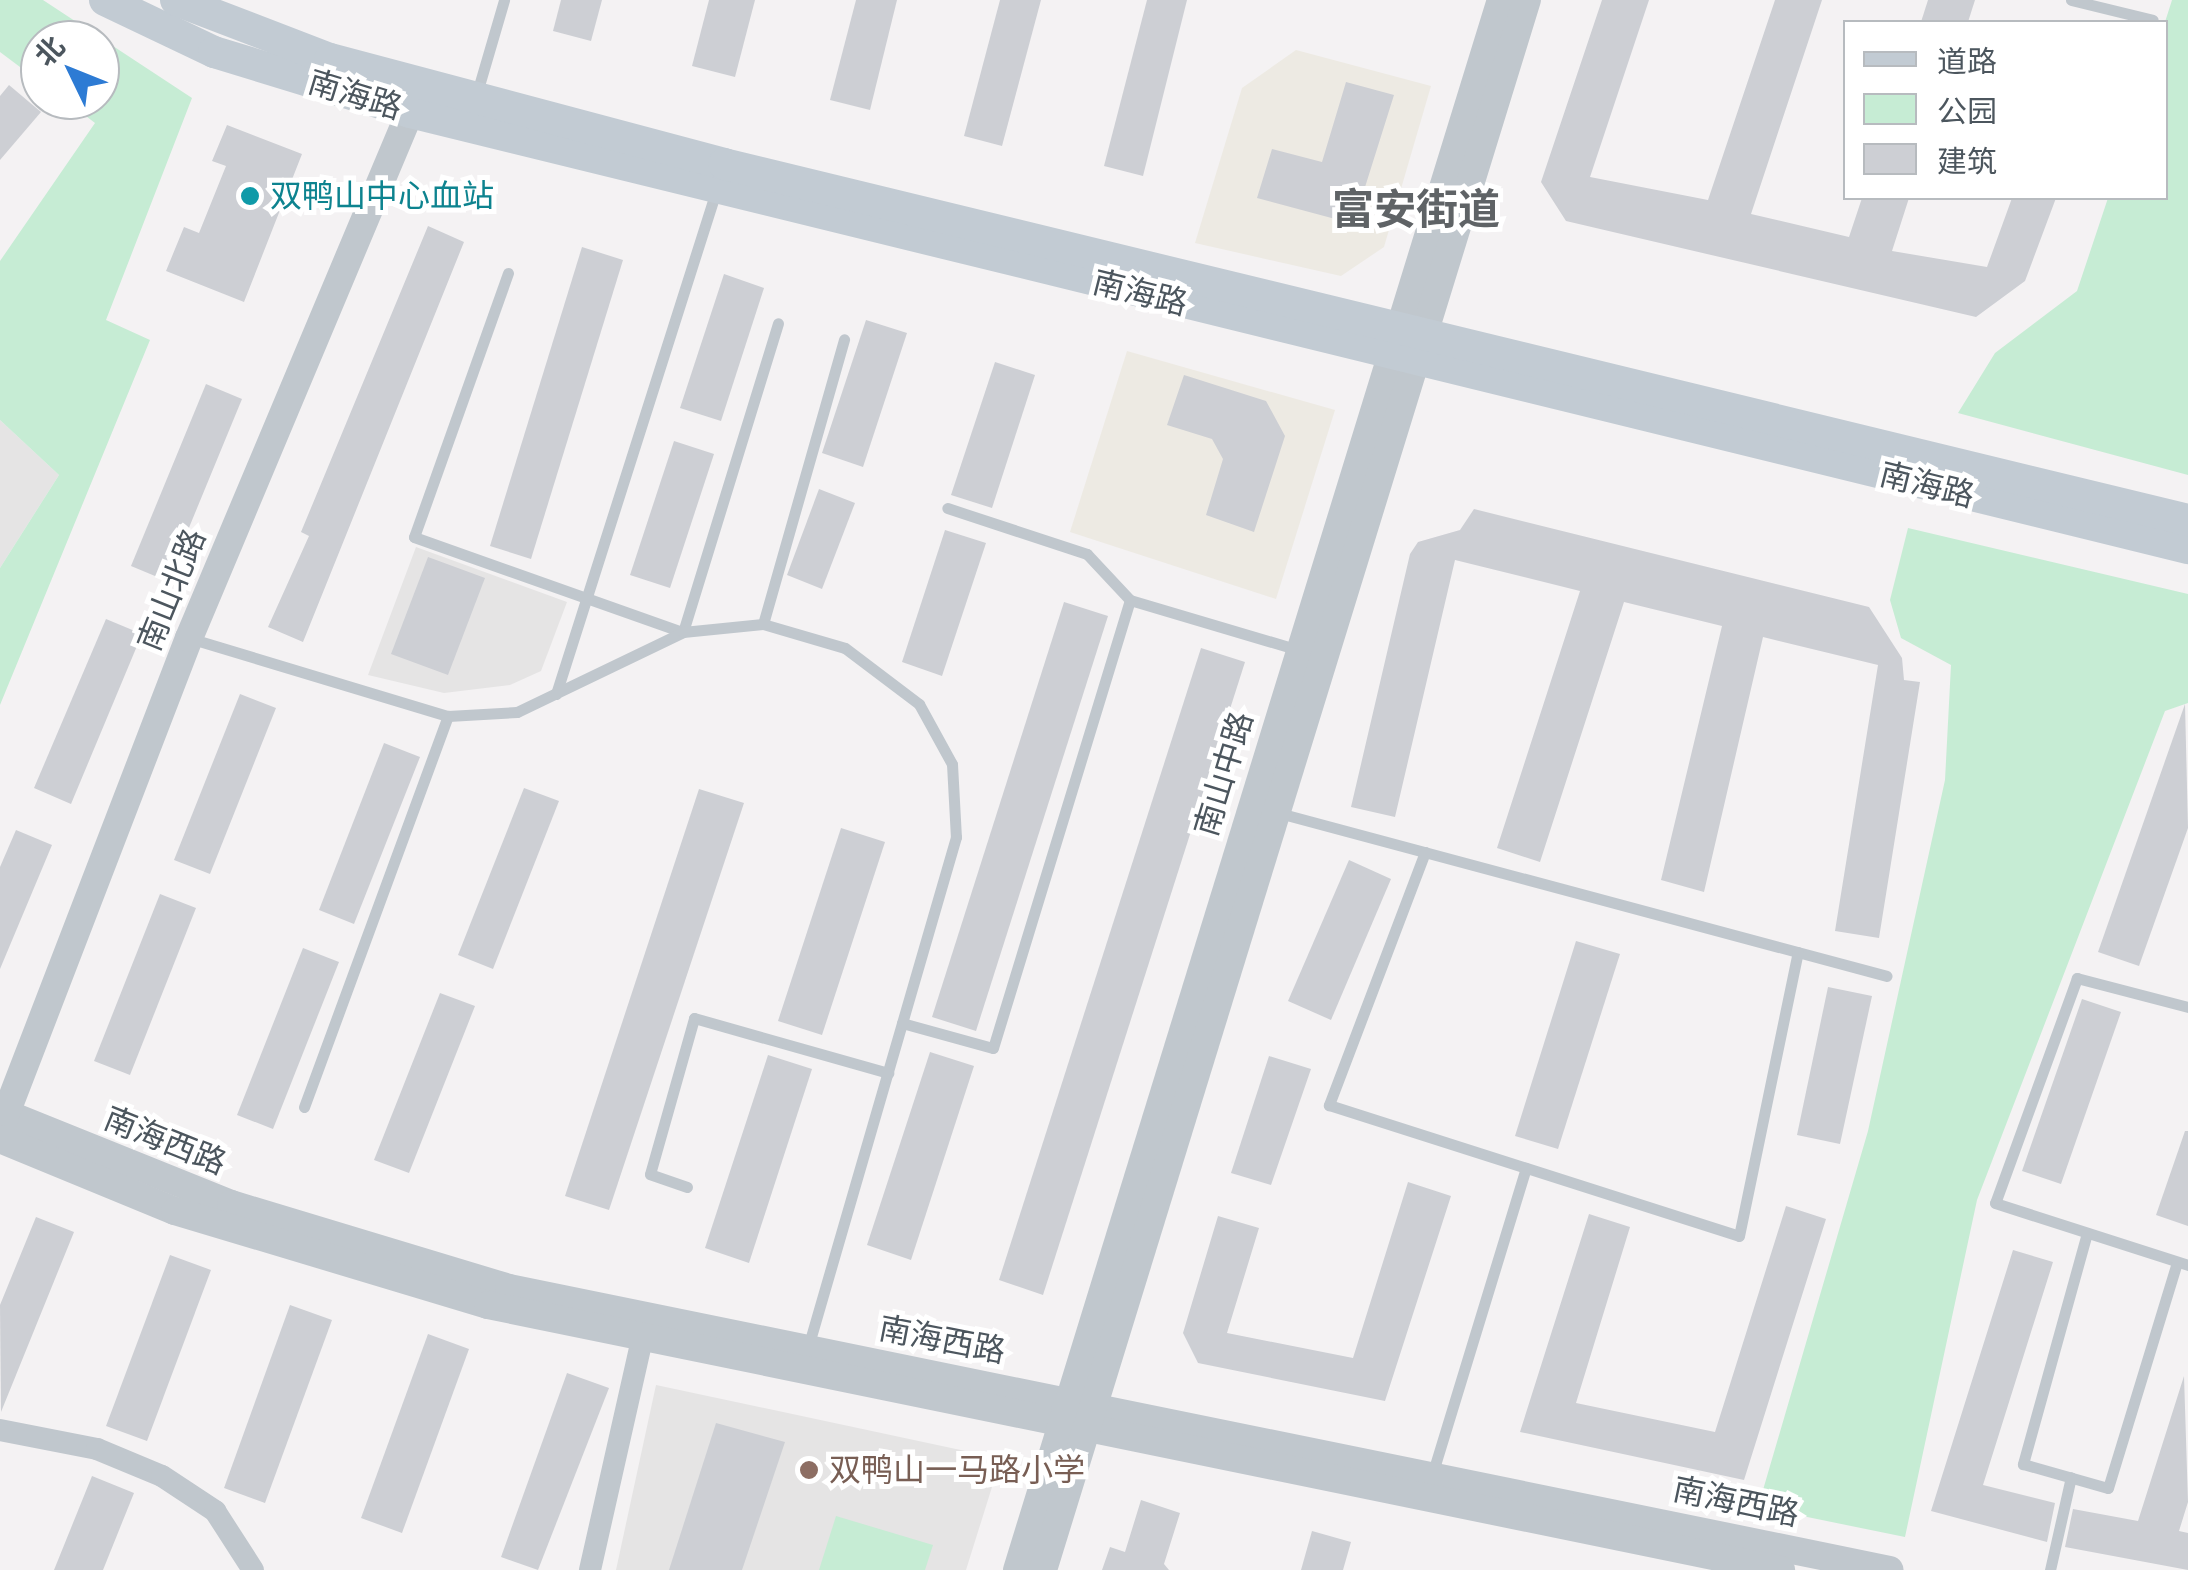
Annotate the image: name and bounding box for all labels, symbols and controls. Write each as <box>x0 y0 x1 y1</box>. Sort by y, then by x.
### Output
north arrow <box>20 20 120 120</box>
legend <box>1843 20 2168 200</box>
text: 北 <box>28 29 72 73</box>
text: 道路 <box>1937 43 1997 80</box>
street label: 南海路 <box>303 63 407 127</box>
text: 公园 <box>1937 93 1997 130</box>
text: 建筑 <box>1937 143 1997 180</box>
place label: 双鸭山中心血站 <box>270 177 494 215</box>
district label: 富安街道 <box>1332 184 1500 234</box>
marker: 双鸭山中心血站 <box>239 185 261 207</box>
street label: 南海路 <box>1089 263 1191 323</box>
street label: 南海路 <box>1876 455 1978 515</box>
street label: 南山北路 <box>130 523 214 657</box>
street label: 南山中路 <box>1187 707 1261 841</box>
street label: 南海西路 <box>98 1099 232 1183</box>
street label: 南海西路 <box>876 1309 1008 1371</box>
place label: 双鸭山一马路小学 <box>829 1451 1085 1489</box>
marker: 双鸭山一马路小学 <box>798 1459 820 1481</box>
street label: 南海西路 <box>1669 1470 1803 1534</box>

